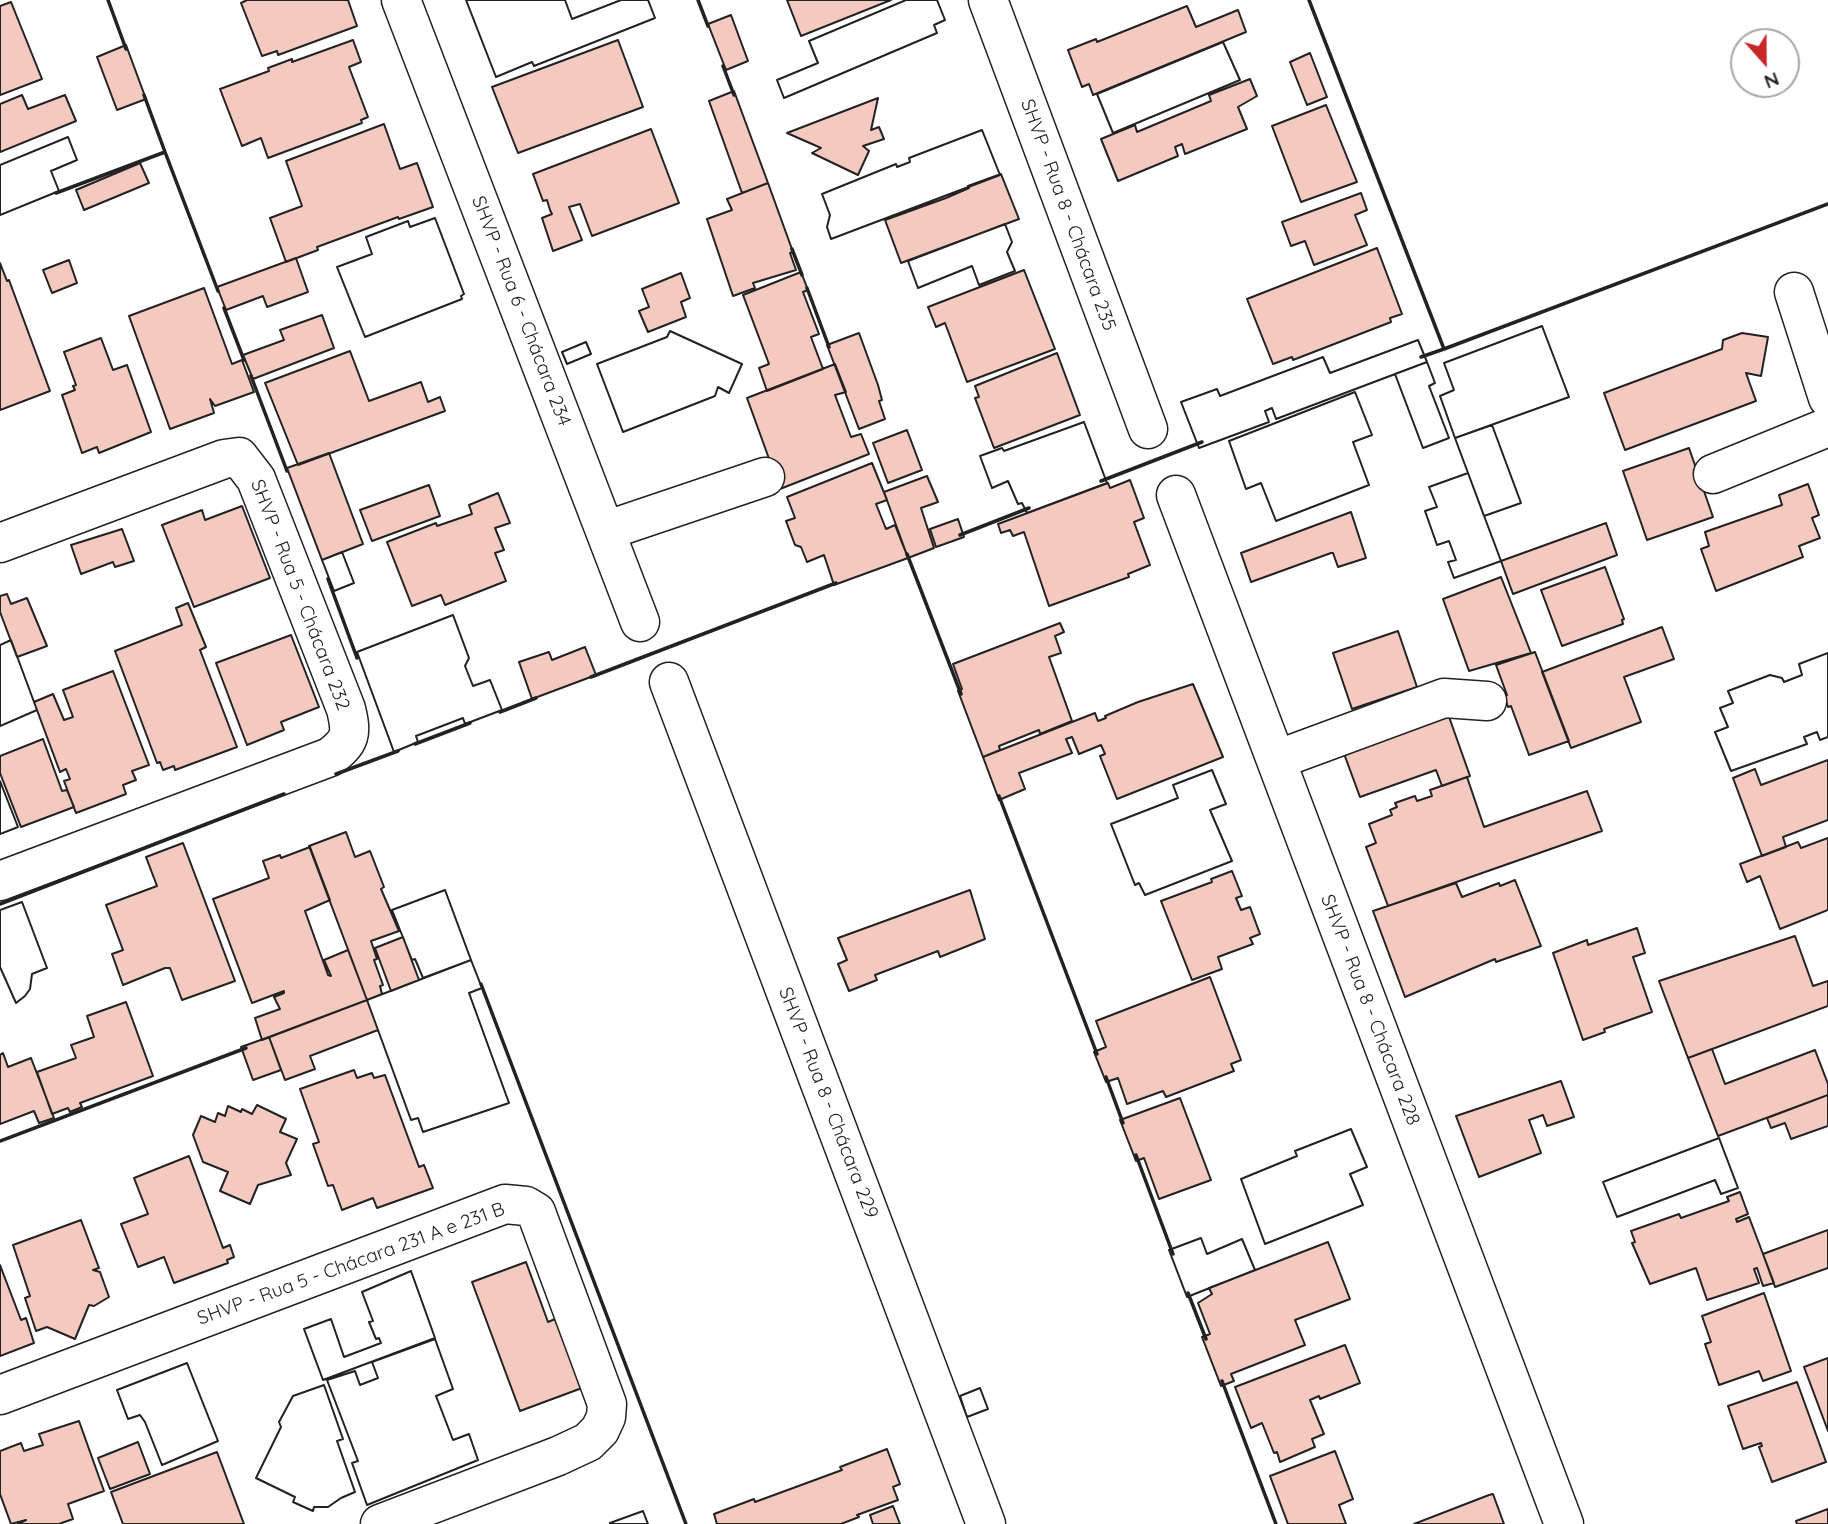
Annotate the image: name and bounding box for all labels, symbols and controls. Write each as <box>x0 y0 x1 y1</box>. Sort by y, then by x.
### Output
north arrow <box>1730 28 1800 98</box>
text: N <box>1761 67 1783 94</box>
street label: SHVP - Rua 8 - Chácara 235 <box>1015 96 1121 334</box>
street label: SHVP - Rua 6 - Chácara 234 <box>467 193 575 429</box>
street label: SHVP - Rua 5 - Chácara 232 <box>245 476 355 714</box>
street label: SHVP - Rua 8 - Chácara 228 <box>1315 891 1425 1129</box>
street label: SHVP - Rua 8 - Chácara 229 <box>773 984 883 1222</box>
street label: SHVP - Rua 5 - Chácara 231 A e 231 B <box>194 1198 508 1330</box>

